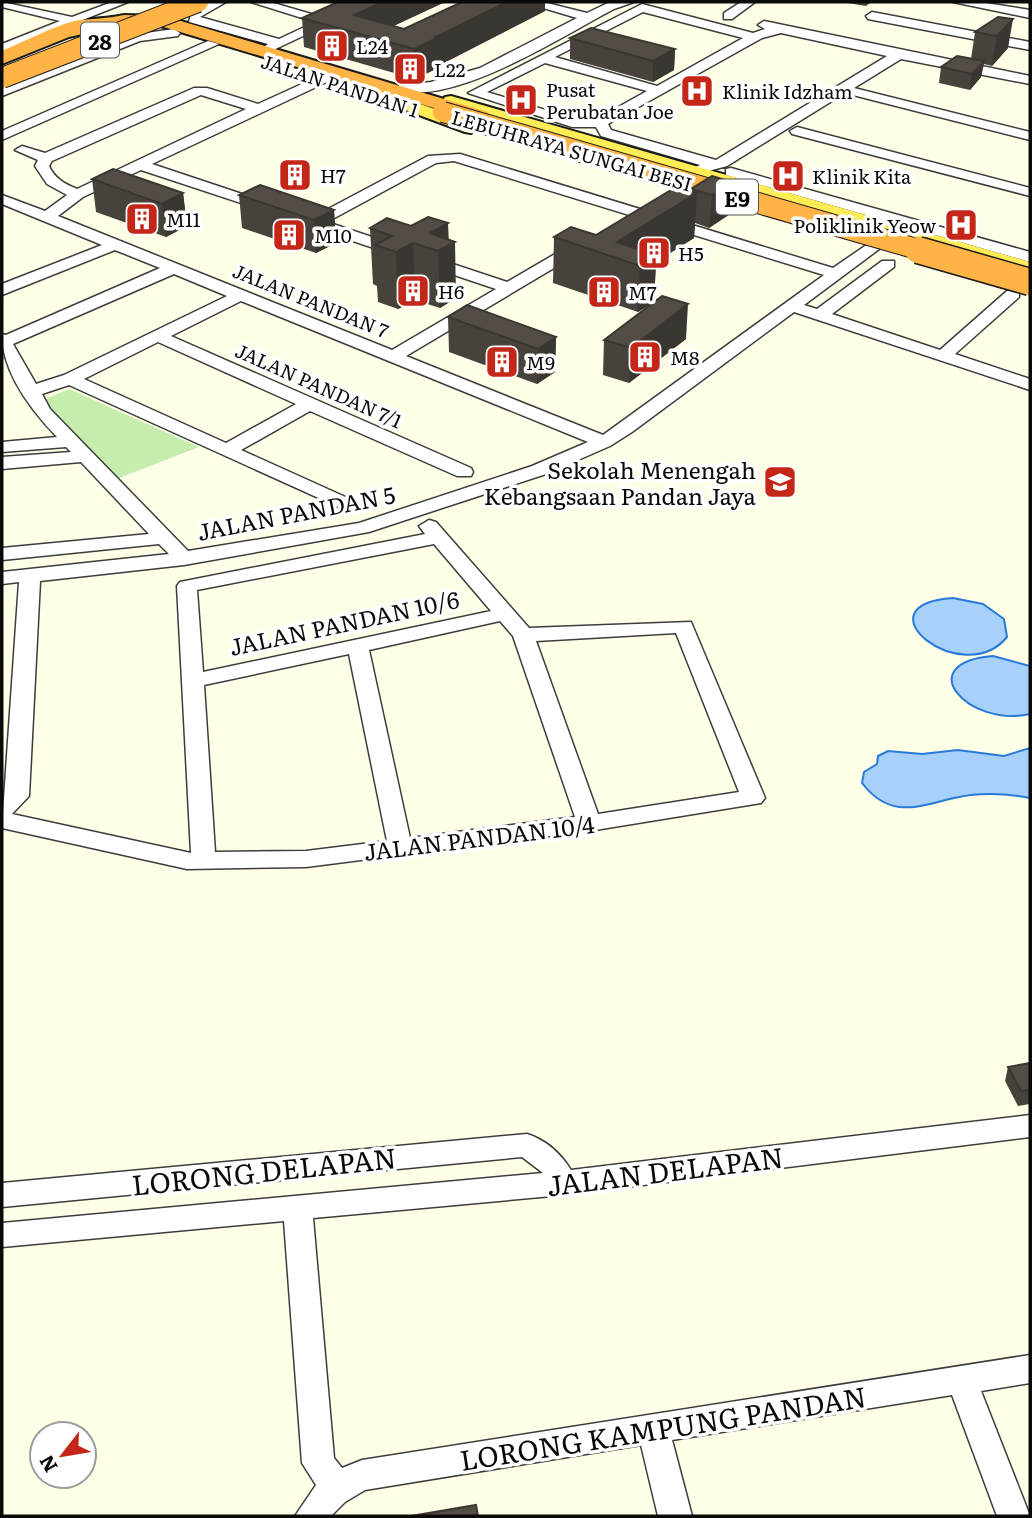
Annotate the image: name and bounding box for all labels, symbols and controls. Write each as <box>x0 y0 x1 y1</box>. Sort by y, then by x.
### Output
road number: 28 <box>81 22 119 58</box>
building icon: L24 <box>313 27 351 65</box>
place label: L24 <box>356 32 389 60</box>
street label: JALAN PANDAN 1 <box>258 46 423 124</box>
building icon: L22 <box>391 50 429 88</box>
place label: L22 <box>434 55 465 83</box>
hospital icon: Klinik Idzham <box>678 72 716 110</box>
place label: Pusat Perubatan Joe <box>546 75 674 125</box>
place label: Klinik Idzham <box>722 77 853 105</box>
hospital icon: Pusat Perubatan Joe <box>502 81 540 119</box>
street label: LEBUHRAYA SUNGAI BESI <box>449 102 695 198</box>
building icon: H7 <box>276 156 314 194</box>
hospital icon: Klinik Kita <box>769 157 807 195</box>
place label: H7 <box>320 161 346 189</box>
place label: Klinik Kita <box>812 162 912 190</box>
road number: E9 <box>716 180 758 214</box>
building icon: M11 <box>123 200 161 238</box>
place label: M11 <box>166 205 201 233</box>
hospital icon: Poliklinik Yeow <box>942 206 980 244</box>
place label: Poliklinik Yeow <box>794 211 937 239</box>
building icon: M10 <box>270 216 308 254</box>
place label: M10 <box>314 221 352 249</box>
building icon: H5 <box>635 234 673 272</box>
place label: H5 <box>678 239 704 267</box>
street label: JALAN PANDAN 7 <box>229 256 394 344</box>
building icon: H6 <box>394 272 432 310</box>
building icon: M7 <box>585 273 623 311</box>
place label: H6 <box>438 277 464 305</box>
place label: M7 <box>628 278 657 306</box>
street label: JALAN PANDAN 7/1 <box>231 336 407 434</box>
building icon: M8 <box>626 338 664 376</box>
building icon: M9 <box>483 343 521 381</box>
place label: M8 <box>670 343 700 371</box>
place label: M9 <box>526 348 555 376</box>
place label: Sekolah Menengah Kebangsaan Pandan Jaya <box>484 452 757 512</box>
school or university icon: Sekolah Menengah Kebangsaan Pandan Jaya <box>761 463 799 501</box>
street label: JALAN PANDAN 5 <box>194 476 398 548</box>
street label: JALAN PANDAN 10/6 <box>226 581 462 663</box>
street label: JALAN PANDAN 10/4 <box>362 806 597 868</box>
street label: LORONG DELAPAN <box>130 1135 398 1205</box>
street label: JALAN DELAPAN <box>544 1135 786 1205</box>
street label: LORONG KAMPUNG PANDAN <box>457 1374 869 1480</box>
north arrow <box>28 1420 98 1490</box>
text: N <box>31 1450 64 1478</box>

